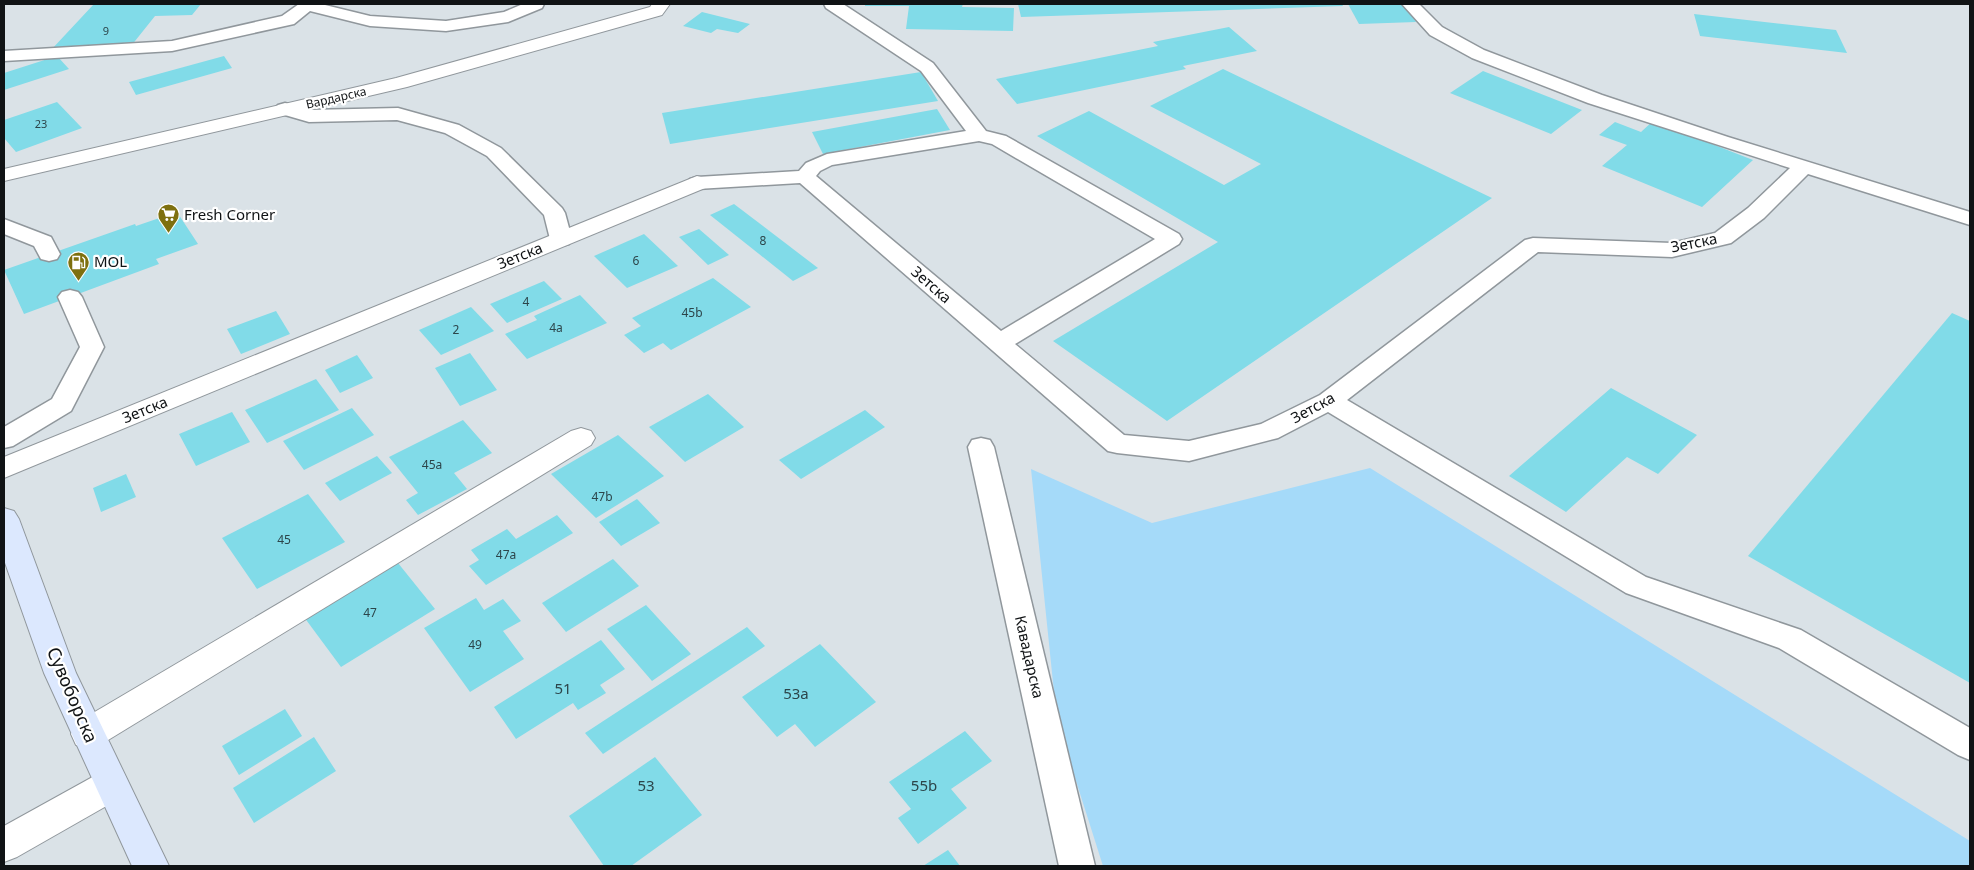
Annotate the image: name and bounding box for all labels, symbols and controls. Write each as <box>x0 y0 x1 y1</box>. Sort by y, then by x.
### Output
house number: 9 <box>103 23 109 38</box>
street label: Вардарска <box>304 82 368 113</box>
house number: 23 <box>35 116 47 131</box>
supermarket icon: Fresh Corner <box>156 203 180 234</box>
place label: Fresh Corner <box>184 204 275 224</box>
street label: Зетска <box>1669 228 1719 256</box>
house number: 8 <box>760 232 767 249</box>
street label: Зетска <box>494 237 545 273</box>
fuel station icon: MOL <box>66 250 90 281</box>
place label: MOL <box>94 251 127 271</box>
house number: 6 <box>633 252 640 269</box>
street label: Зетска <box>907 261 956 307</box>
house number: 4 <box>523 293 530 310</box>
house number: 45b <box>681 304 703 321</box>
house number: 4a <box>549 319 563 336</box>
house number: 2 <box>453 321 460 338</box>
street label: Зетска <box>1287 387 1338 427</box>
street label: Зетска <box>119 391 170 427</box>
house number: 45a <box>422 456 442 473</box>
house number: 47b <box>591 488 613 505</box>
house number: 45 <box>277 531 291 548</box>
house number: 47a <box>496 546 516 563</box>
house number: 47 <box>363 604 377 621</box>
street label: Кавадарска <box>1011 613 1049 700</box>
house number: 49 <box>468 636 482 653</box>
street label: Сувоборска <box>42 643 104 746</box>
house number: 51 <box>554 678 572 698</box>
house number: 53a <box>783 683 809 703</box>
house number: 53 <box>637 775 655 795</box>
house number: 55b <box>911 775 937 795</box>

